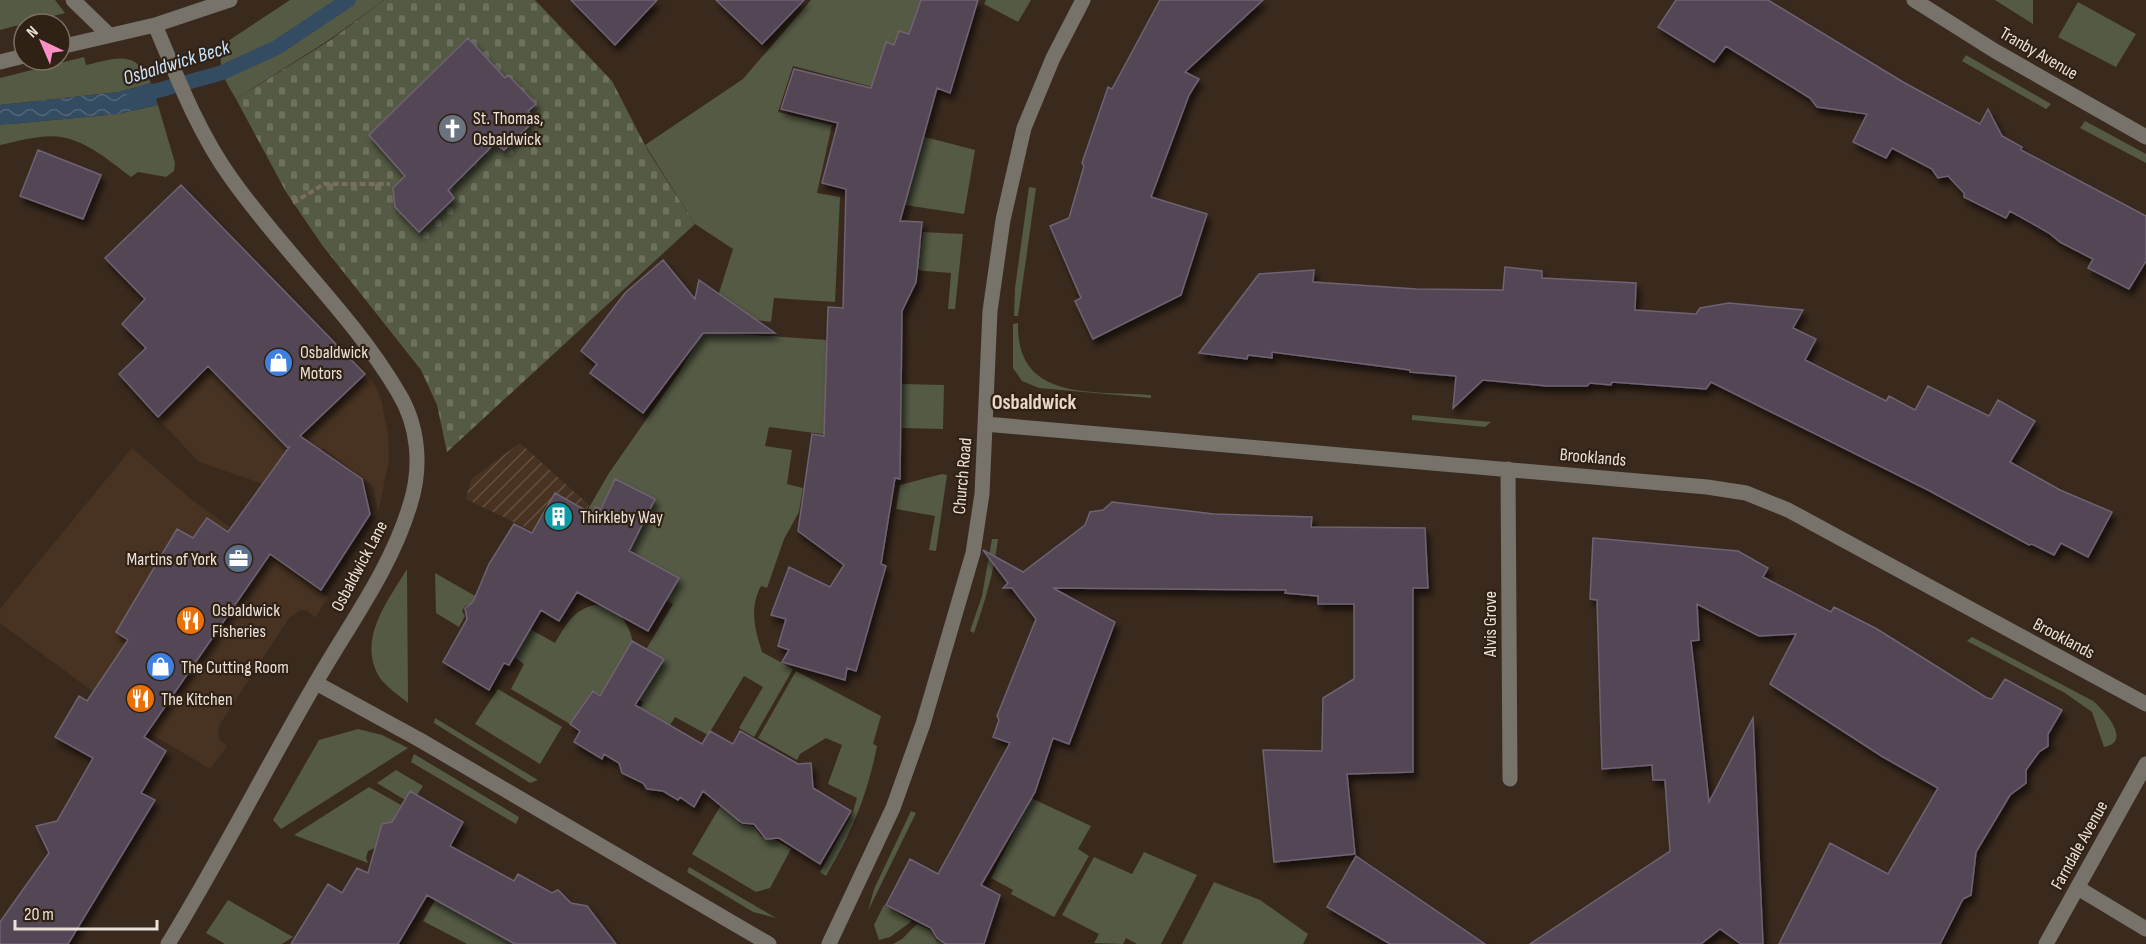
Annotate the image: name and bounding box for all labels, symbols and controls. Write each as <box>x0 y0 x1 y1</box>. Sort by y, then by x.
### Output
north arrow <box>12 12 72 72</box>
text: N <box>23 22 42 42</box>
street label: Tranby Avenue <box>1996 23 2082 84</box>
water label: Osbaldwick Beck <box>120 35 233 90</box>
place label: St. Thomas, Osbaldwick <box>473 108 543 150</box>
church icon: St. Thomas, Osbaldwick <box>436 112 468 144</box>
place label: Osbaldwick Motors <box>300 342 368 384</box>
shop icon: Osbaldwick Motors <box>263 346 295 378</box>
district label: Osbaldwick <box>992 390 1077 415</box>
street label: Church Road <box>949 437 976 515</box>
street label: Brooklands <box>1559 444 1627 471</box>
building icon: Thirkleby Way <box>543 501 575 533</box>
place label: Thirkleby Way <box>580 507 663 528</box>
street label: Osbaldwick Lane <box>327 517 392 615</box>
office icon: Martins of York <box>222 543 254 575</box>
place label: Martins of York <box>127 549 217 570</box>
street label: Alvis Grove <box>1480 591 1501 658</box>
place label: Osbaldwick Fisheries <box>212 600 280 642</box>
restaurant icon: Osbaldwick Fisheries <box>175 604 207 636</box>
street label: Brooklands <box>2029 614 2098 663</box>
shop icon: The Cutting Room <box>144 651 176 683</box>
place label: The Cutting Room <box>181 657 289 678</box>
restaurant icon: The Kitchen <box>124 683 156 715</box>
place label: The Kitchen <box>161 689 233 710</box>
street label: Farndale Avenue <box>2046 797 2112 893</box>
scale bar <box>15 893 158 931</box>
text: 20 m <box>24 904 54 925</box>

